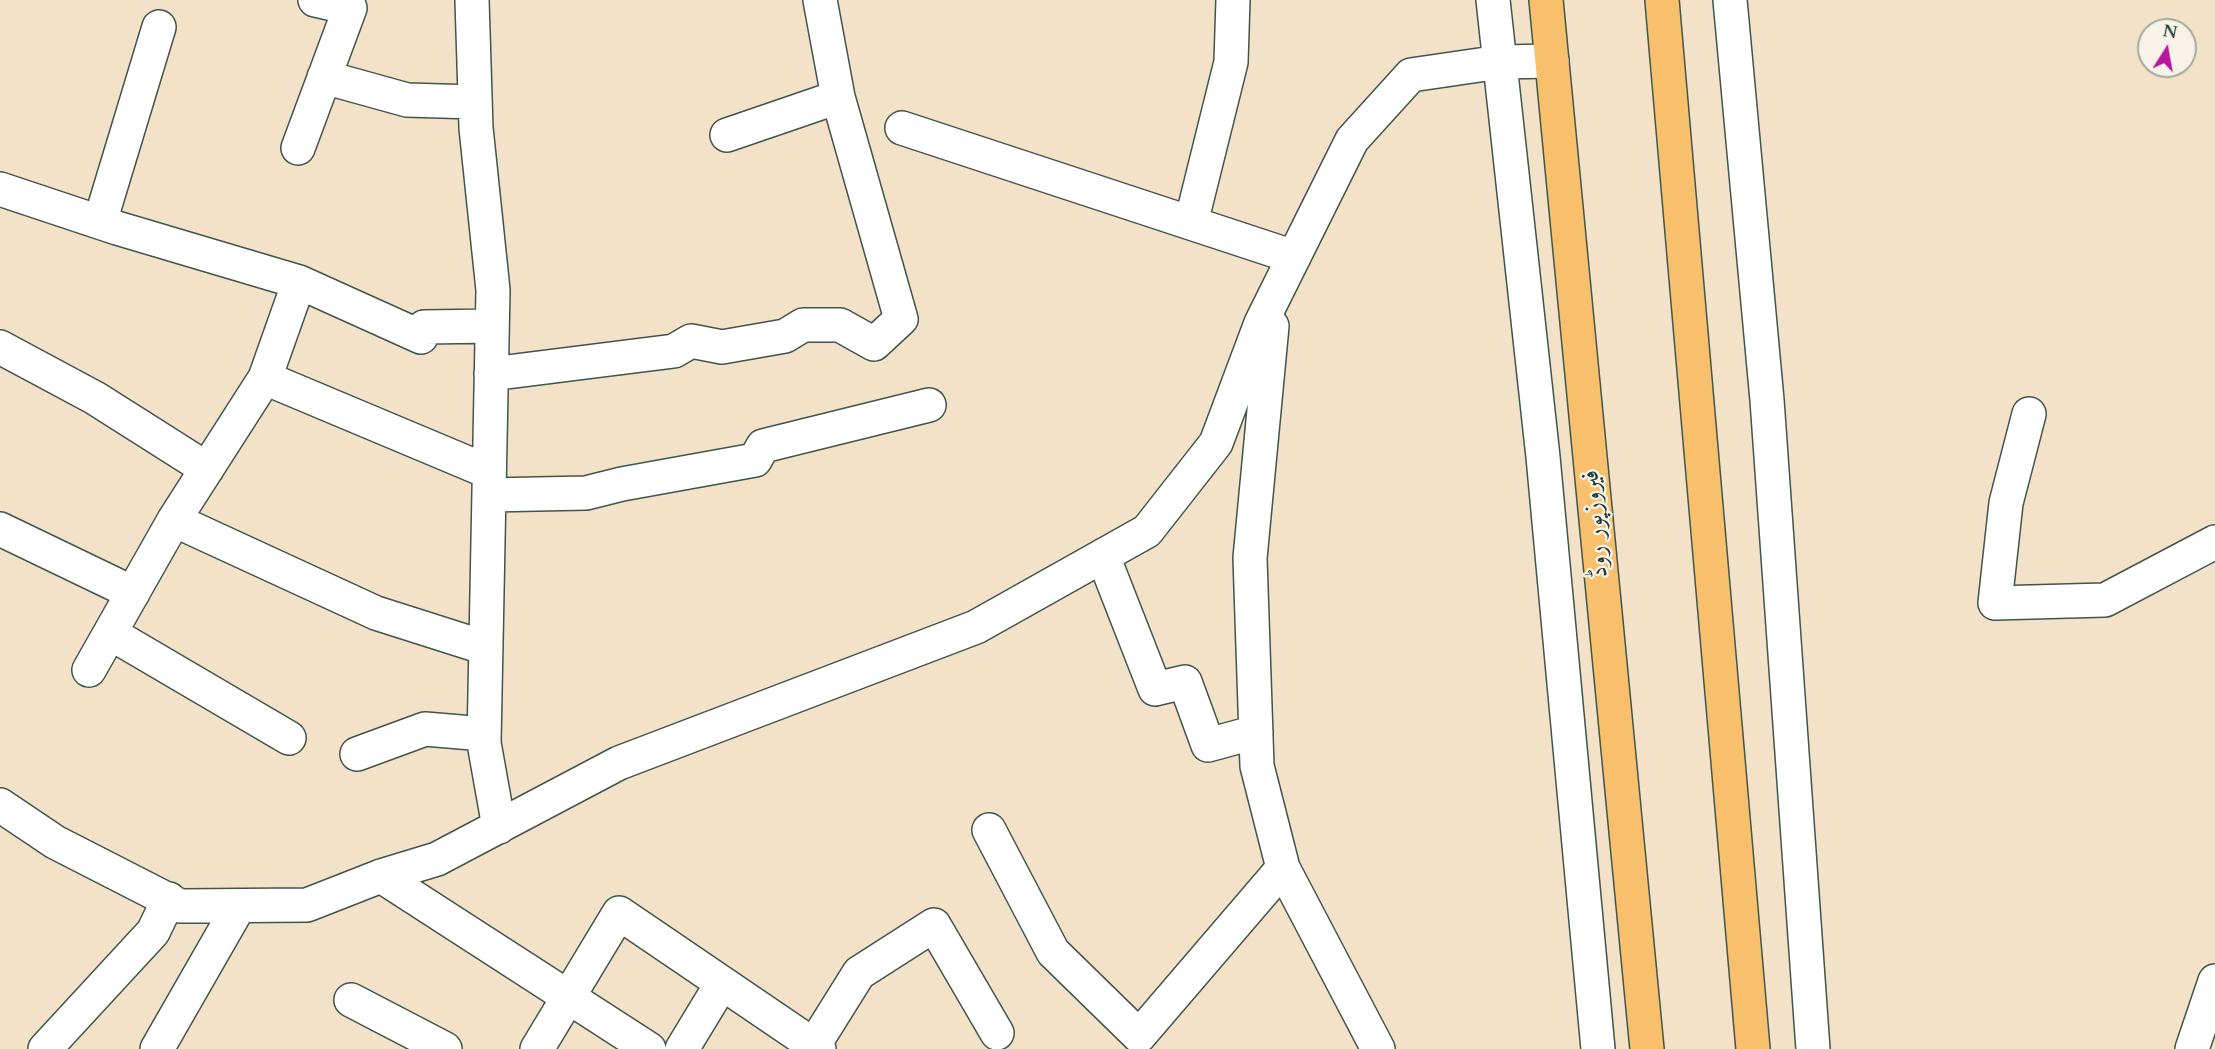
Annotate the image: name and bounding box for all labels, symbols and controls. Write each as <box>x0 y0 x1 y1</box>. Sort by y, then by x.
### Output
north arrow <box>2137 18 2197 78</box>
text: N <box>2161 20 2179 44</box>
street label: فیروزپور روڈ <box>1576 469 1616 579</box>

